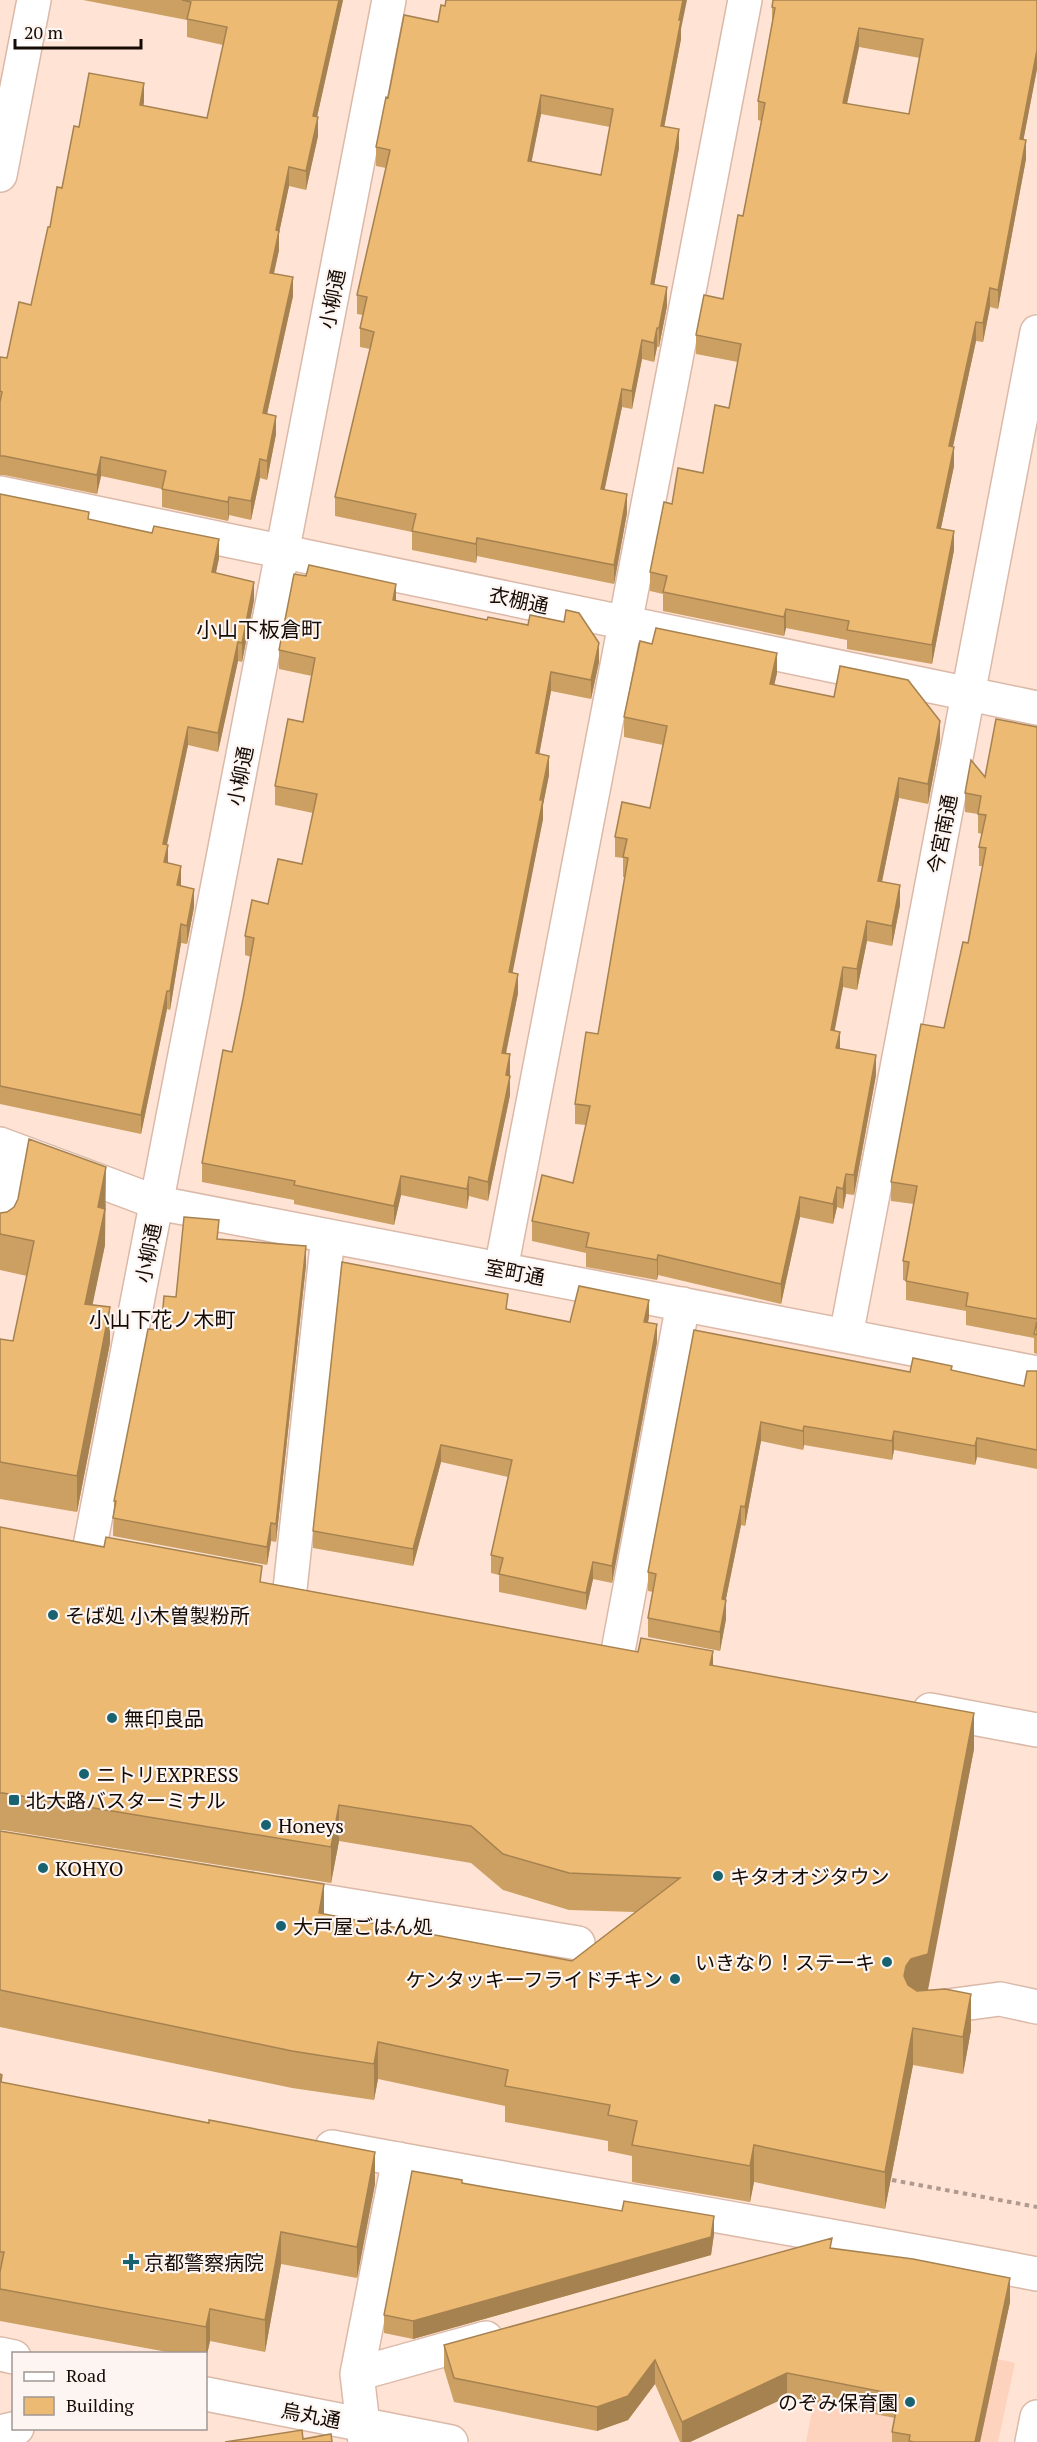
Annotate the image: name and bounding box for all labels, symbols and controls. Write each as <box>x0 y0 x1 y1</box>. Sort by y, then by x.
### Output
scale bar <box>15 12 141 50</box>
text: 20 m <box>24 20 64 44</box>
street label: 小柳通 <box>313 267 351 331</box>
street label: 衣棚通 <box>487 581 551 619</box>
district label: 小山下板倉町 <box>196 615 322 643</box>
street label: 小柳通 <box>221 744 259 808</box>
street label: 今宮南通 <box>921 792 963 876</box>
street label: 小柳通 <box>129 1221 167 1285</box>
street label: 室町通 <box>483 1253 547 1291</box>
district label: 小山下花ノ木町 <box>89 1305 236 1333</box>
place label: そば処 小木曽製粉所 <box>65 1602 250 1629</box>
marker: そば処 小木曽製粉所 <box>46 1608 60 1622</box>
place label: 無印良品 <box>124 1705 204 1732</box>
marker: 無印良品 <box>105 1711 119 1725</box>
place label: ニトリEXPRESS <box>96 1761 239 1788</box>
marker: ニトリEXPRESS <box>77 1767 91 1781</box>
place label: 北大路バスターミナル <box>26 1787 226 1814</box>
marker: 北大路バスターミナル <box>7 1793 21 1807</box>
place label: Honeys <box>278 1812 344 1839</box>
marker: Honeys <box>259 1818 273 1832</box>
place label: KOHYO <box>55 1855 123 1882</box>
marker: KOHYO <box>36 1861 50 1875</box>
place label: キタオオジタウン <box>730 1863 890 1890</box>
marker: キタオオジタウン <box>711 1869 725 1883</box>
place label: 大戸屋ごはん処 <box>293 1913 433 1940</box>
marker: 大戸屋ごはん処 <box>274 1919 288 1933</box>
place label: いきなり！ステーキ <box>695 1949 875 1976</box>
marker: いきなり！ステーキ <box>880 1955 894 1969</box>
place label: ケンタッキーフライドチキン <box>405 1966 663 1993</box>
marker: ケンタッキーフライドチキン <box>668 1972 682 1986</box>
place label: 京都警察病院 <box>144 2249 264 2276</box>
marker: 京都警察病院 <box>122 2253 140 2271</box>
legend <box>12 2352 207 2430</box>
text: Road <box>66 2363 106 2387</box>
place label: のぞみ保育園 <box>778 2389 898 2416</box>
text: Building <box>66 2393 134 2417</box>
marker: のぞみ保育園 <box>903 2395 917 2409</box>
street label: 烏丸通 <box>279 2396 343 2434</box>

